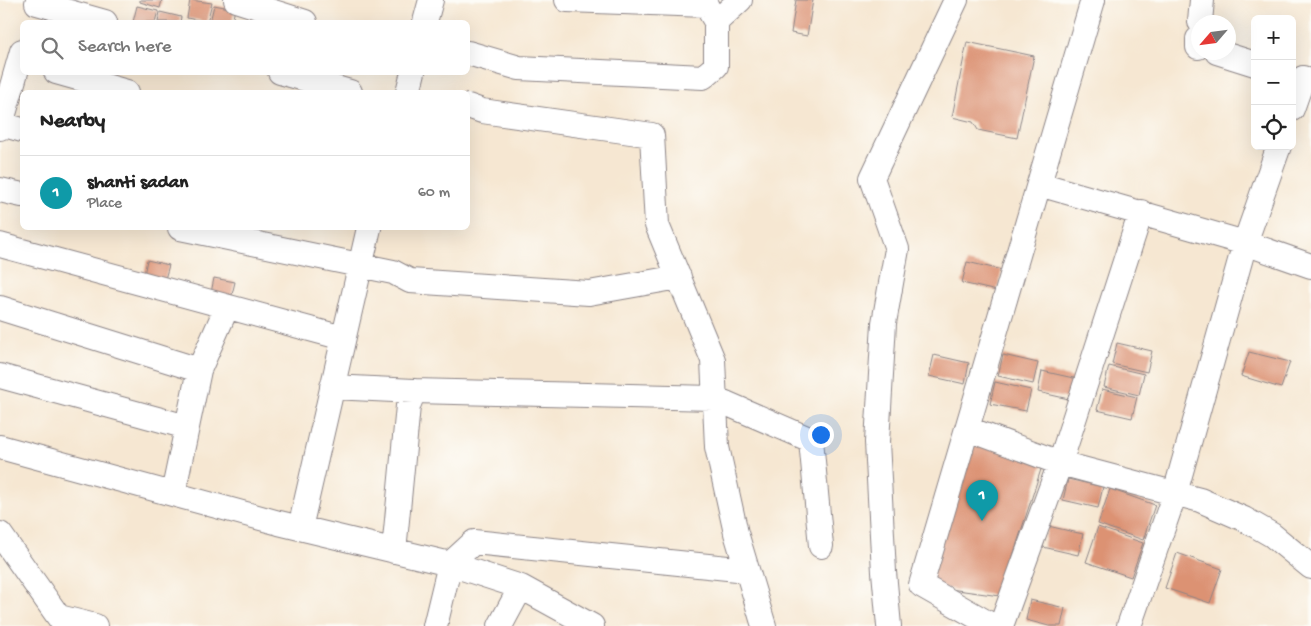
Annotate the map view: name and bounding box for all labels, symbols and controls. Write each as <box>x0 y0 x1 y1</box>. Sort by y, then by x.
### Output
north arrow <box>1191 15 1236 60</box>
map controls <box>1251 15 1296 150</box>
button: + <box>1251 15 1296 60</box>
search box <box>20 20 470 75</box>
icon: search <box>38 34 66 62</box>
text: Search here <box>78 36 172 59</box>
button: − <box>1251 60 1296 105</box>
button: locate <box>1251 105 1296 150</box>
text: Nearby <box>40 110 105 135</box>
text: shanti sadan <box>87 172 188 195</box>
text: 1 <box>53 184 59 203</box>
text: 60 m <box>418 184 450 203</box>
text: Place <box>87 195 122 214</box>
your location <box>808 422 834 448</box>
pin: 1 <box>966 480 998 521</box>

